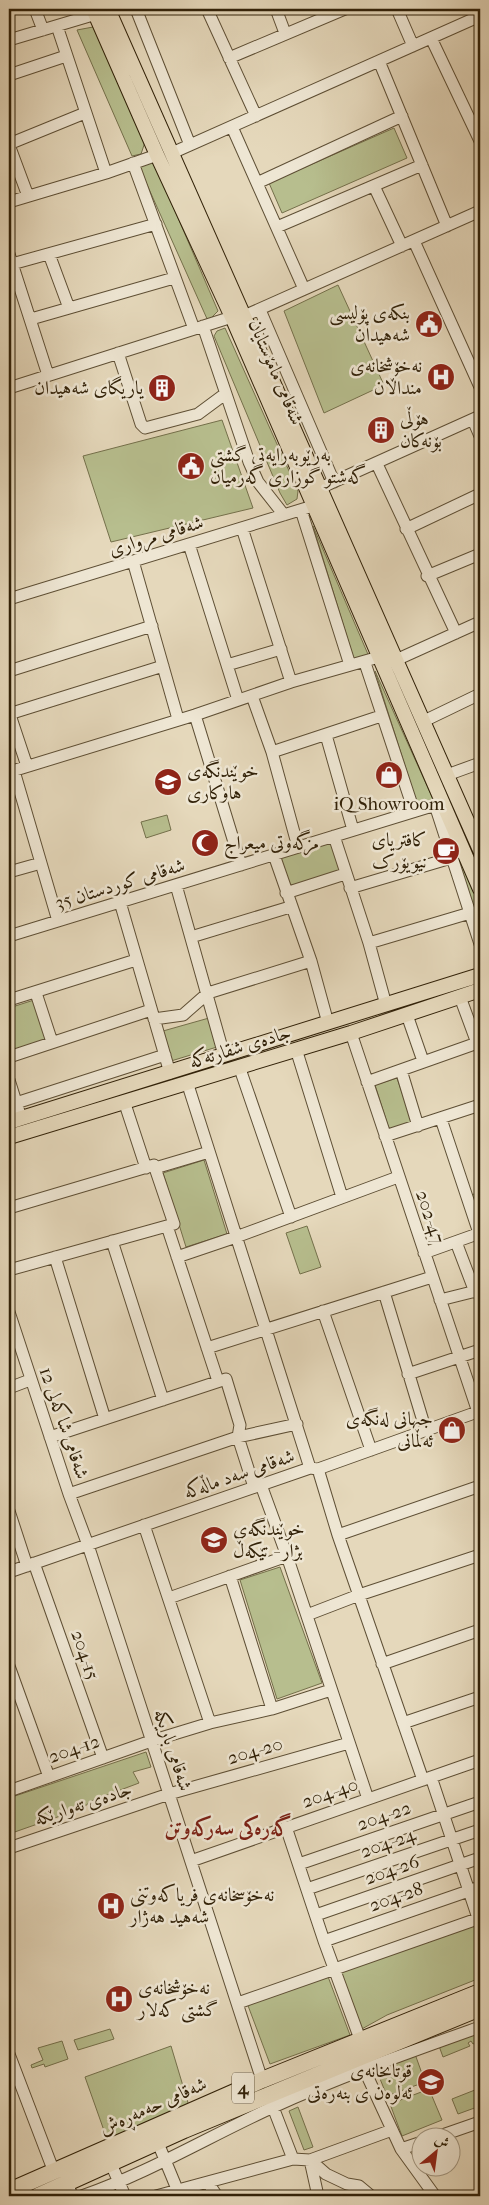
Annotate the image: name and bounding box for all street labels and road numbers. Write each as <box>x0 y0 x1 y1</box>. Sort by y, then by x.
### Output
street label: شەقامی مامۆستایان <box>243 316 308 429</box>
street label: شەقامی مرواری <box>106 511 207 563</box>
street label: شەقامی کوردستان 35 <box>53 854 188 915</box>
street label: جادەی شقارتەکە <box>186 1020 294 1073</box>
street label: 202-47 <box>411 1188 449 1246</box>
street label: شەقامی شاکەلی 12 <box>35 1364 94 1482</box>
street label: شەقامی سەد ماڵەکە <box>180 1444 297 1503</box>
street label: 204-15 <box>66 1627 104 1683</box>
street label: شەقامی باریکە <box>148 1706 197 1794</box>
street label: 204-12 <box>45 1730 103 1768</box>
street label: 204-20 <box>225 1733 285 1769</box>
street label: 204-40 <box>299 1773 361 1813</box>
street label: جادەی تەوارێکە <box>31 1778 135 1831</box>
street label: 204-22 <box>354 1796 414 1835</box>
street label: 204-24 <box>357 1823 419 1863</box>
street label: 204-26 <box>362 1850 423 1890</box>
street label: 204-28 <box>366 1878 426 1916</box>
road number: 4 <box>232 2072 254 2104</box>
street label: شەقامی حەمەڕەش <box>96 2073 212 2143</box>

